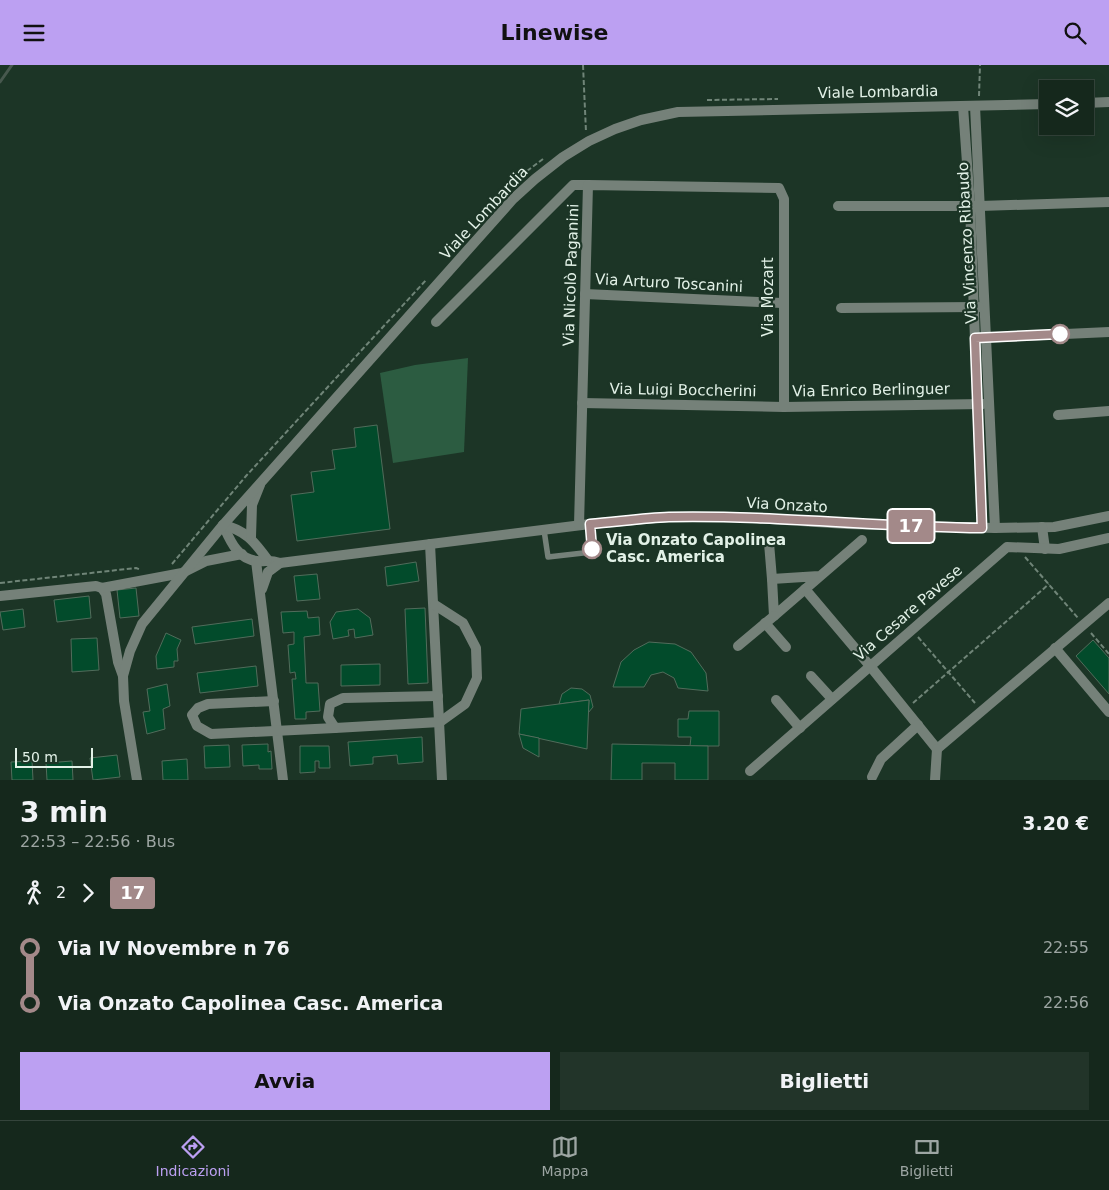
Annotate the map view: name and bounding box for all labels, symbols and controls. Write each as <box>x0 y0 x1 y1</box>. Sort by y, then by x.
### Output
icon: menu <box>20 19 48 47</box>
icon: search <box>1061 19 1089 47</box>
text: Linewise <box>500 20 609 45</box>
map controls <box>1039 80 1094 135</box>
button: layers <box>1039 80 1094 135</box>
street label: Viale Lombardia <box>817 82 939 102</box>
street label: Via Vincenzo Ribaudo <box>954 162 980 324</box>
street label: Viale Lombardia <box>436 163 532 263</box>
street label: Via Nicolò Paganini <box>560 203 582 347</box>
street label: Via Mozart <box>759 257 777 337</box>
street label: Via Arturo Toscanini <box>595 270 743 296</box>
unlabelled marker <box>1050 324 1070 344</box>
street label: Via Luigi Boccherini <box>609 380 757 400</box>
street label: Via Enrico Berlinguer <box>792 380 951 400</box>
street label: Via Onzato <box>746 494 828 516</box>
line badge: 17 <box>888 510 934 542</box>
text: 17 <box>898 515 924 536</box>
place label: Via Onzato Capolinea Casc. America <box>606 531 786 566</box>
marker: Via Onzato Capolinea Casc. America <box>582 539 602 559</box>
street label: Via Cesare Pavese <box>850 561 966 665</box>
scale bar <box>15 745 92 768</box>
text: 50 m <box>22 749 58 765</box>
text: 3 min <box>20 796 108 829</box>
text: 3.20 € <box>1022 812 1089 834</box>
text: 22:53 – 22:56 · Bus <box>20 832 175 851</box>
icon: walk <box>20 879 48 907</box>
icon: forward <box>74 879 102 907</box>
text: 17 <box>120 882 145 903</box>
text: 2 <box>56 883 66 902</box>
text: Via IV Novembre n 76 <box>58 937 290 959</box>
text: 22:55 <box>1043 938 1089 957</box>
text: Via Onzato Capolinea Casc. America <box>58 992 443 1014</box>
text: 22:56 <box>1043 993 1089 1012</box>
button: Avvia <box>20 1052 550 1110</box>
button: Biglietti <box>560 1052 1089 1110</box>
tab: Indicazioni <box>156 1133 230 1179</box>
tab: Mappa <box>541 1133 588 1179</box>
tab: Biglietti <box>900 1133 953 1179</box>

